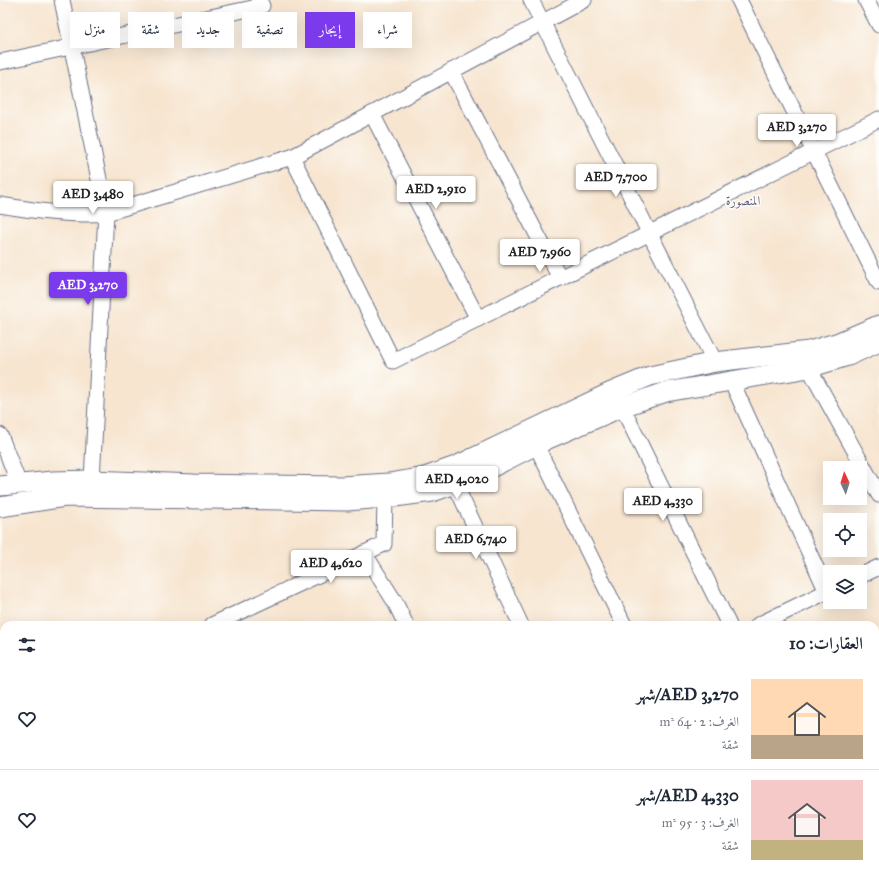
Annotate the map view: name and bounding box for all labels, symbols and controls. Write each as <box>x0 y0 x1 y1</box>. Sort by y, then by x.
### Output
chip: منزل <box>70 12 120 48</box>
chip: شقة <box>128 12 174 48</box>
chip: جديد <box>182 12 234 48</box>
chip: تصفية <box>242 12 297 48</box>
chip: إيجار <box>305 12 355 48</box>
chip: شراء <box>363 12 412 48</box>
pin: AED 3,270 <box>751 114 843 148</box>
text: AED 3,270 <box>767 119 827 135</box>
pin: AED 7,700 <box>570 164 662 198</box>
text: AED 7,700 <box>585 169 647 185</box>
pin: AED 2,910 <box>390 176 482 210</box>
pin: AED 3,480 <box>47 181 139 215</box>
text: AED 2,910 <box>406 181 466 197</box>
text: AED 3,480 <box>62 186 124 202</box>
district label: المنصورة <box>726 193 760 209</box>
pin: AED 7,960 <box>494 239 586 273</box>
text: AED 7,960 <box>509 244 571 260</box>
pin: AED 3,270 <box>42 272 134 306</box>
text: AED 3,270 <box>58 277 118 293</box>
north arrow <box>823 461 867 505</box>
map controls <box>823 461 867 609</box>
pin: AED 4,020 <box>411 466 503 500</box>
text: AED 4,020 <box>425 471 489 487</box>
pin: AED 4,330 <box>617 488 709 522</box>
text: AED 4,330 <box>633 493 693 509</box>
button: locate <box>823 513 867 557</box>
pin: AED 6,740 <box>430 526 522 560</box>
text: AED 6,740 <box>445 531 507 547</box>
pin: AED 4,620 <box>285 550 377 584</box>
text: AED 4,620 <box>300 555 362 571</box>
button: layers <box>823 565 867 609</box>
text: العقارات: 10 <box>789 633 863 654</box>
icon: filters <box>16 634 38 656</box>
text: AED 3,270/شهر <box>636 684 739 705</box>
icon: home <box>783 695 831 743</box>
icon: heart <box>16 708 38 730</box>
text: الغرف: 2 · 64 m² <box>660 714 739 730</box>
text: شقة <box>722 737 739 753</box>
text: AED 4,330/شهر <box>636 785 739 806</box>
icon: home <box>783 796 831 844</box>
icon: heart <box>16 809 38 831</box>
text: الغرف: 3 · 95 m² <box>662 815 739 831</box>
text: شقة <box>722 838 739 854</box>

